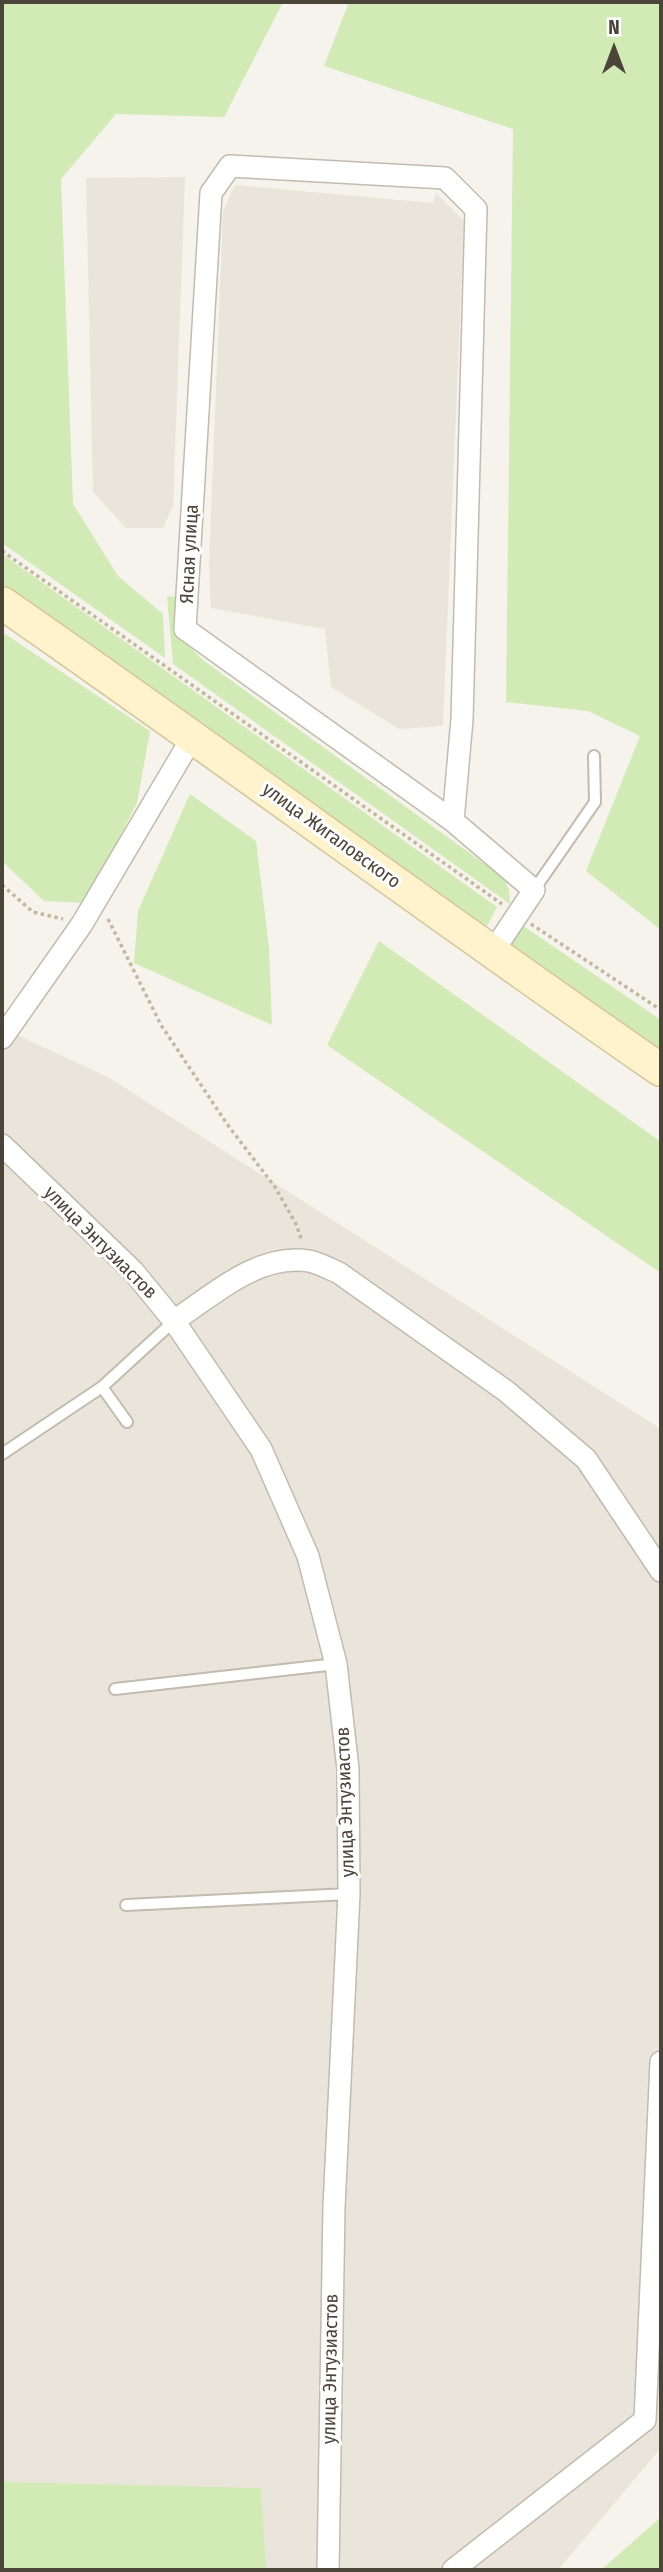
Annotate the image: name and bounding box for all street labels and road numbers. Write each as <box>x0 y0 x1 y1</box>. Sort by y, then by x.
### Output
street label: Ясная улица <box>176 504 204 604</box>
street label: улица Жигаловского <box>257 778 405 894</box>
street label: улица Энтузиастов <box>39 1182 161 1304</box>
street label: улица Энтузиастов <box>332 1727 360 1877</box>
street label: улица Энтузиастов <box>318 2294 344 2444</box>

